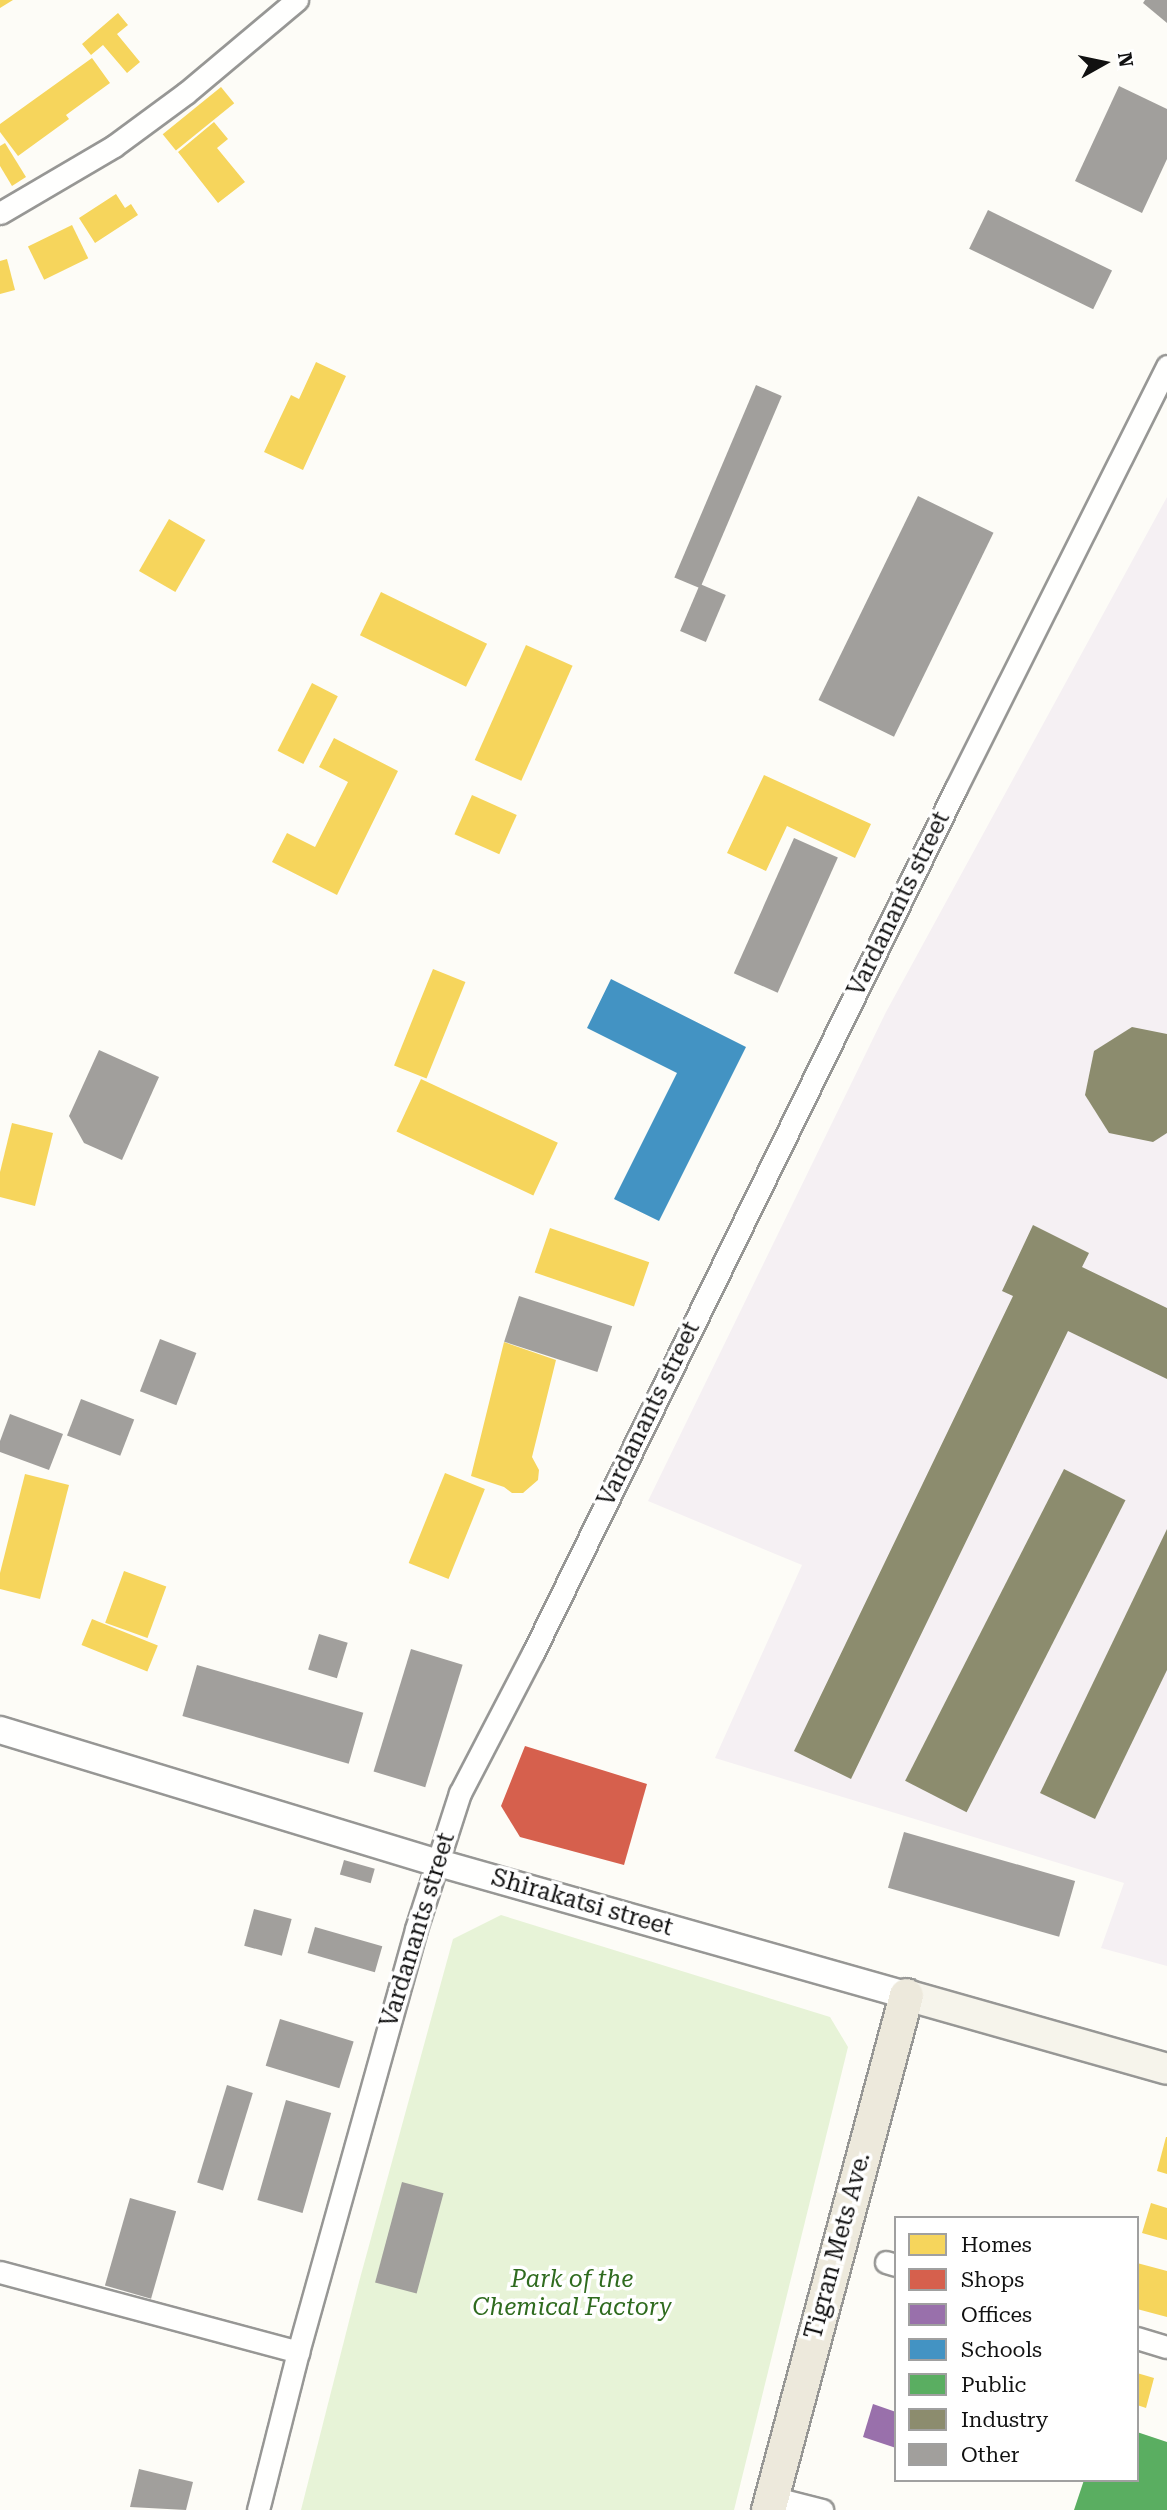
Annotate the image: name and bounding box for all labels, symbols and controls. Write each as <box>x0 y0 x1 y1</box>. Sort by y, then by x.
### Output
north arrow <box>1069 28 1139 98</box>
text: N <box>1113 51 1138 69</box>
street label: Vardanants street <box>842 807 956 1001</box>
street label: Vardanants street <box>592 1317 706 1511</box>
street label: Vardanants street <box>375 1829 461 2031</box>
street label: Shirakatsi street <box>488 1863 676 1943</box>
street label: Tigran Mets Ave. <box>799 2149 877 2343</box>
legend <box>894 2216 1139 2482</box>
text: Homes <box>961 2233 1032 2257</box>
park label: Park of the Chemical Factory <box>472 2266 672 2322</box>
text: Shops <box>961 2268 1024 2292</box>
text: Offices <box>961 2303 1032 2327</box>
text: Schools <box>961 2338 1042 2362</box>
text: Public <box>961 2373 1026 2397</box>
text: Industry <box>961 2408 1048 2432</box>
text: Other <box>961 2443 1019 2467</box>

